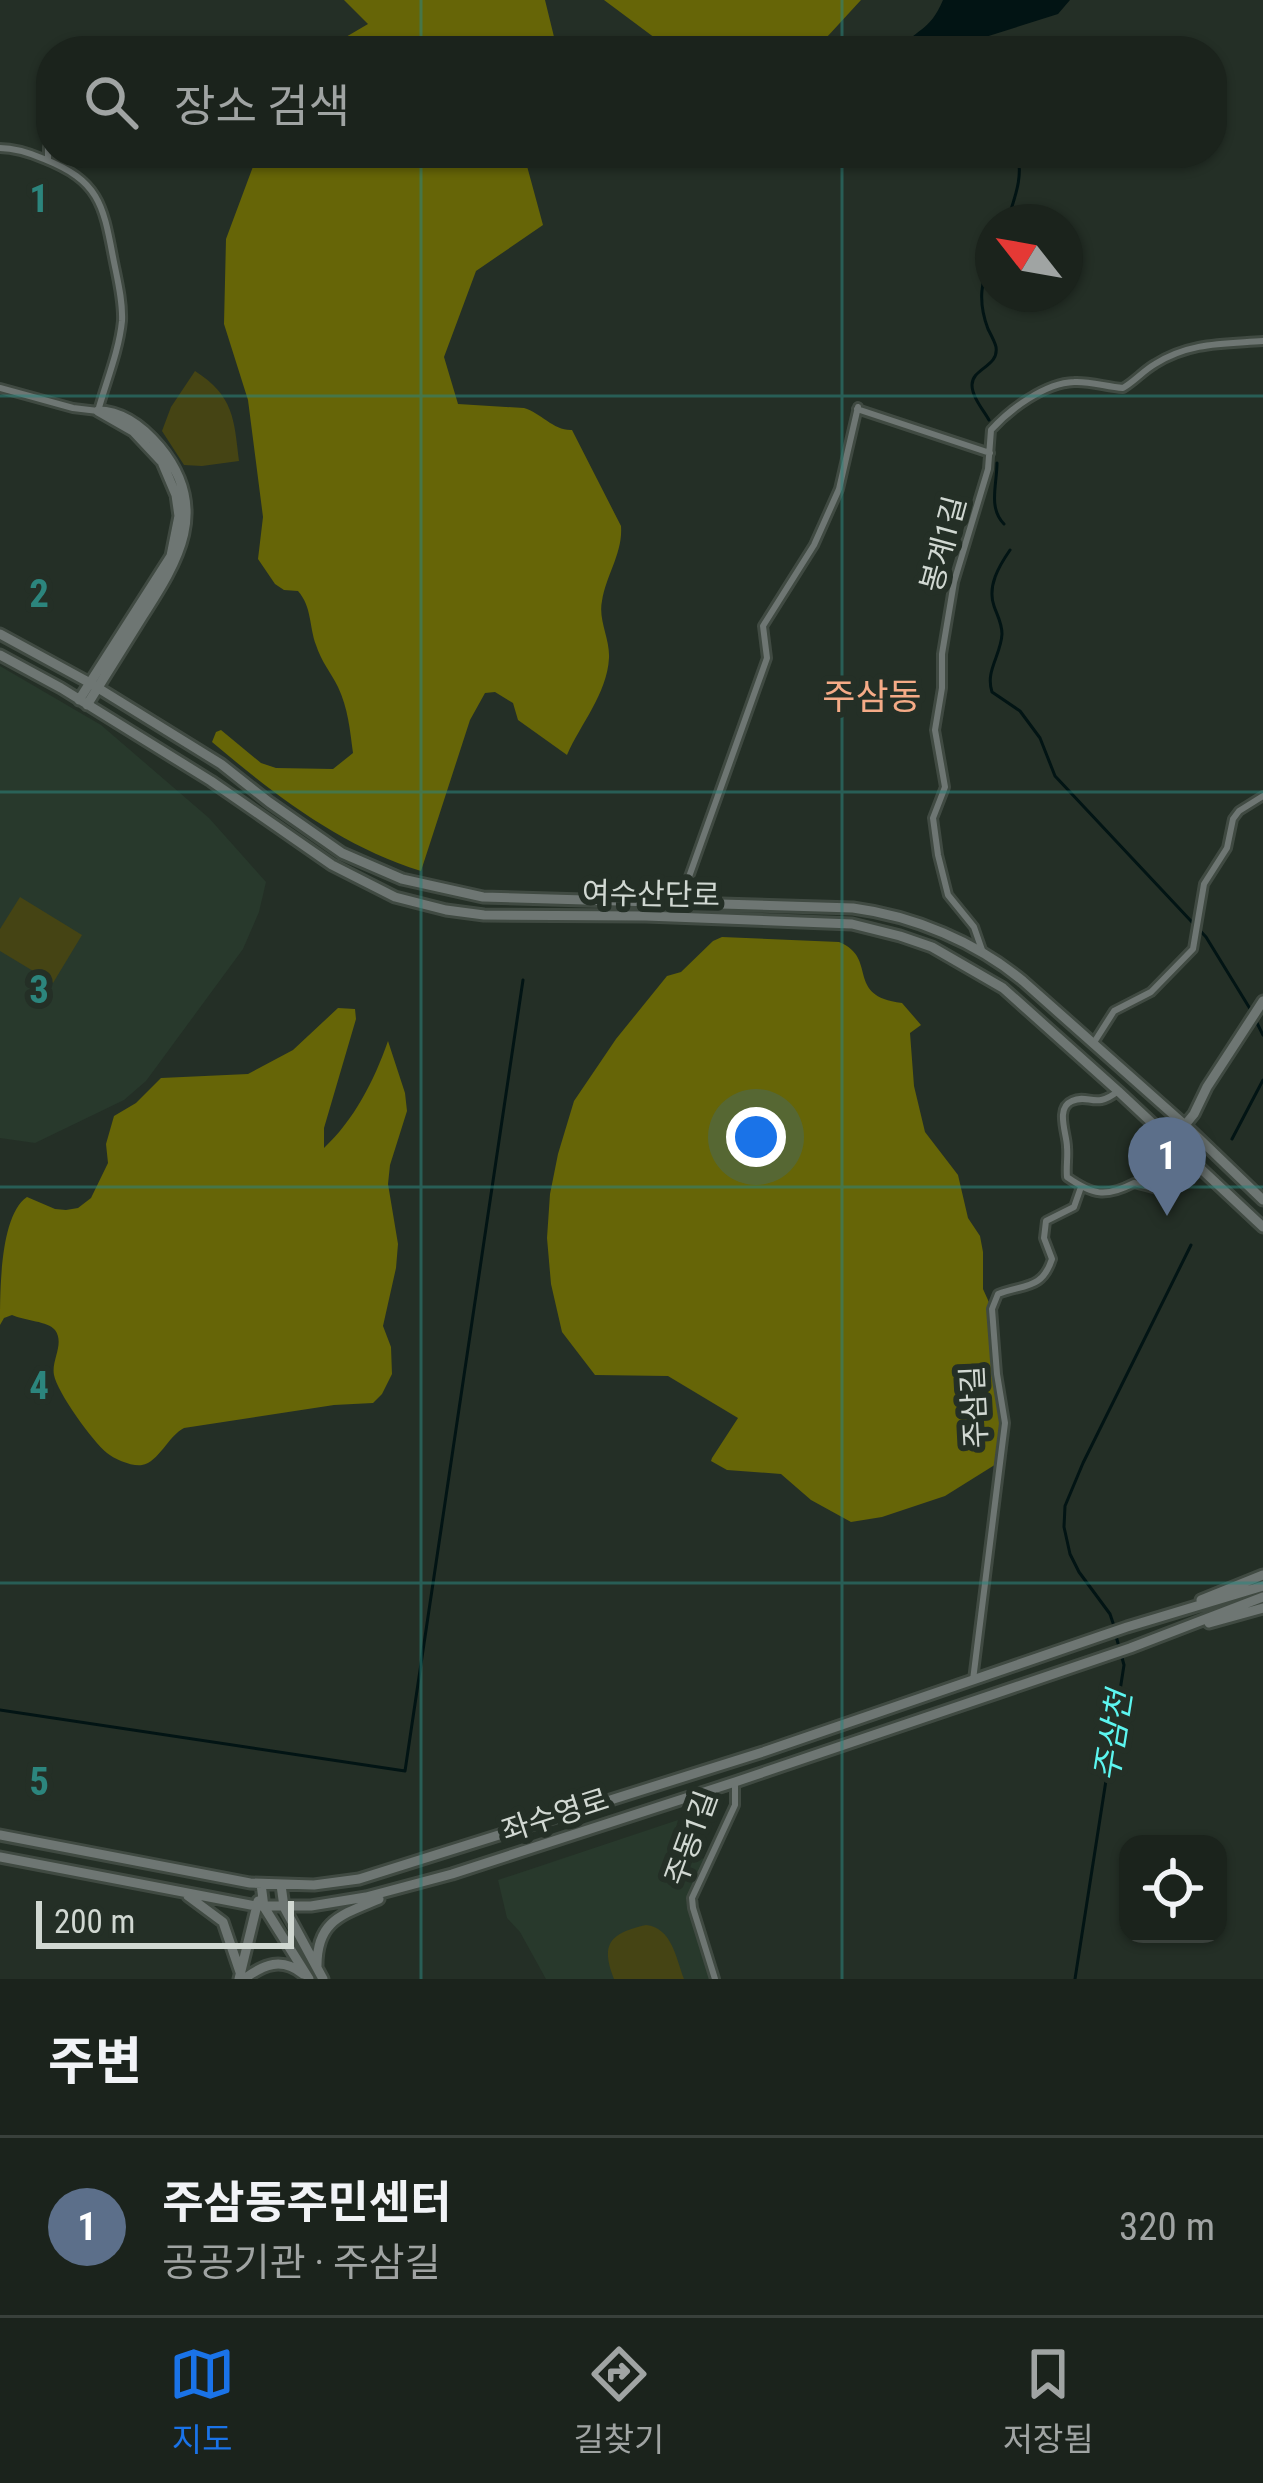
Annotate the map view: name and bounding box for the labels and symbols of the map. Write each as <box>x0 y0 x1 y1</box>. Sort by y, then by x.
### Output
text: 1 <box>29 176 49 222</box>
north arrow <box>975 204 1083 312</box>
street label: 봉계1길 <box>913 492 973 596</box>
text: 2 <box>29 571 49 617</box>
district label: 주삼동 <box>822 676 922 718</box>
street label: 여수산단로 <box>582 875 720 913</box>
text: 3 <box>29 967 49 1013</box>
your location <box>726 1107 786 1167</box>
pin: 1 <box>1128 1117 1206 1216</box>
text: 4 <box>29 1363 49 1409</box>
street label: 주삼길 <box>954 1365 994 1449</box>
water label: 주삼천 <box>1087 1684 1140 1784</box>
text: 5 <box>29 1759 49 1805</box>
street label: 좌수영로 <box>497 1781 613 1849</box>
street label: 주동1길 <box>658 1786 724 1890</box>
scale bar <box>36 1895 294 1948</box>

